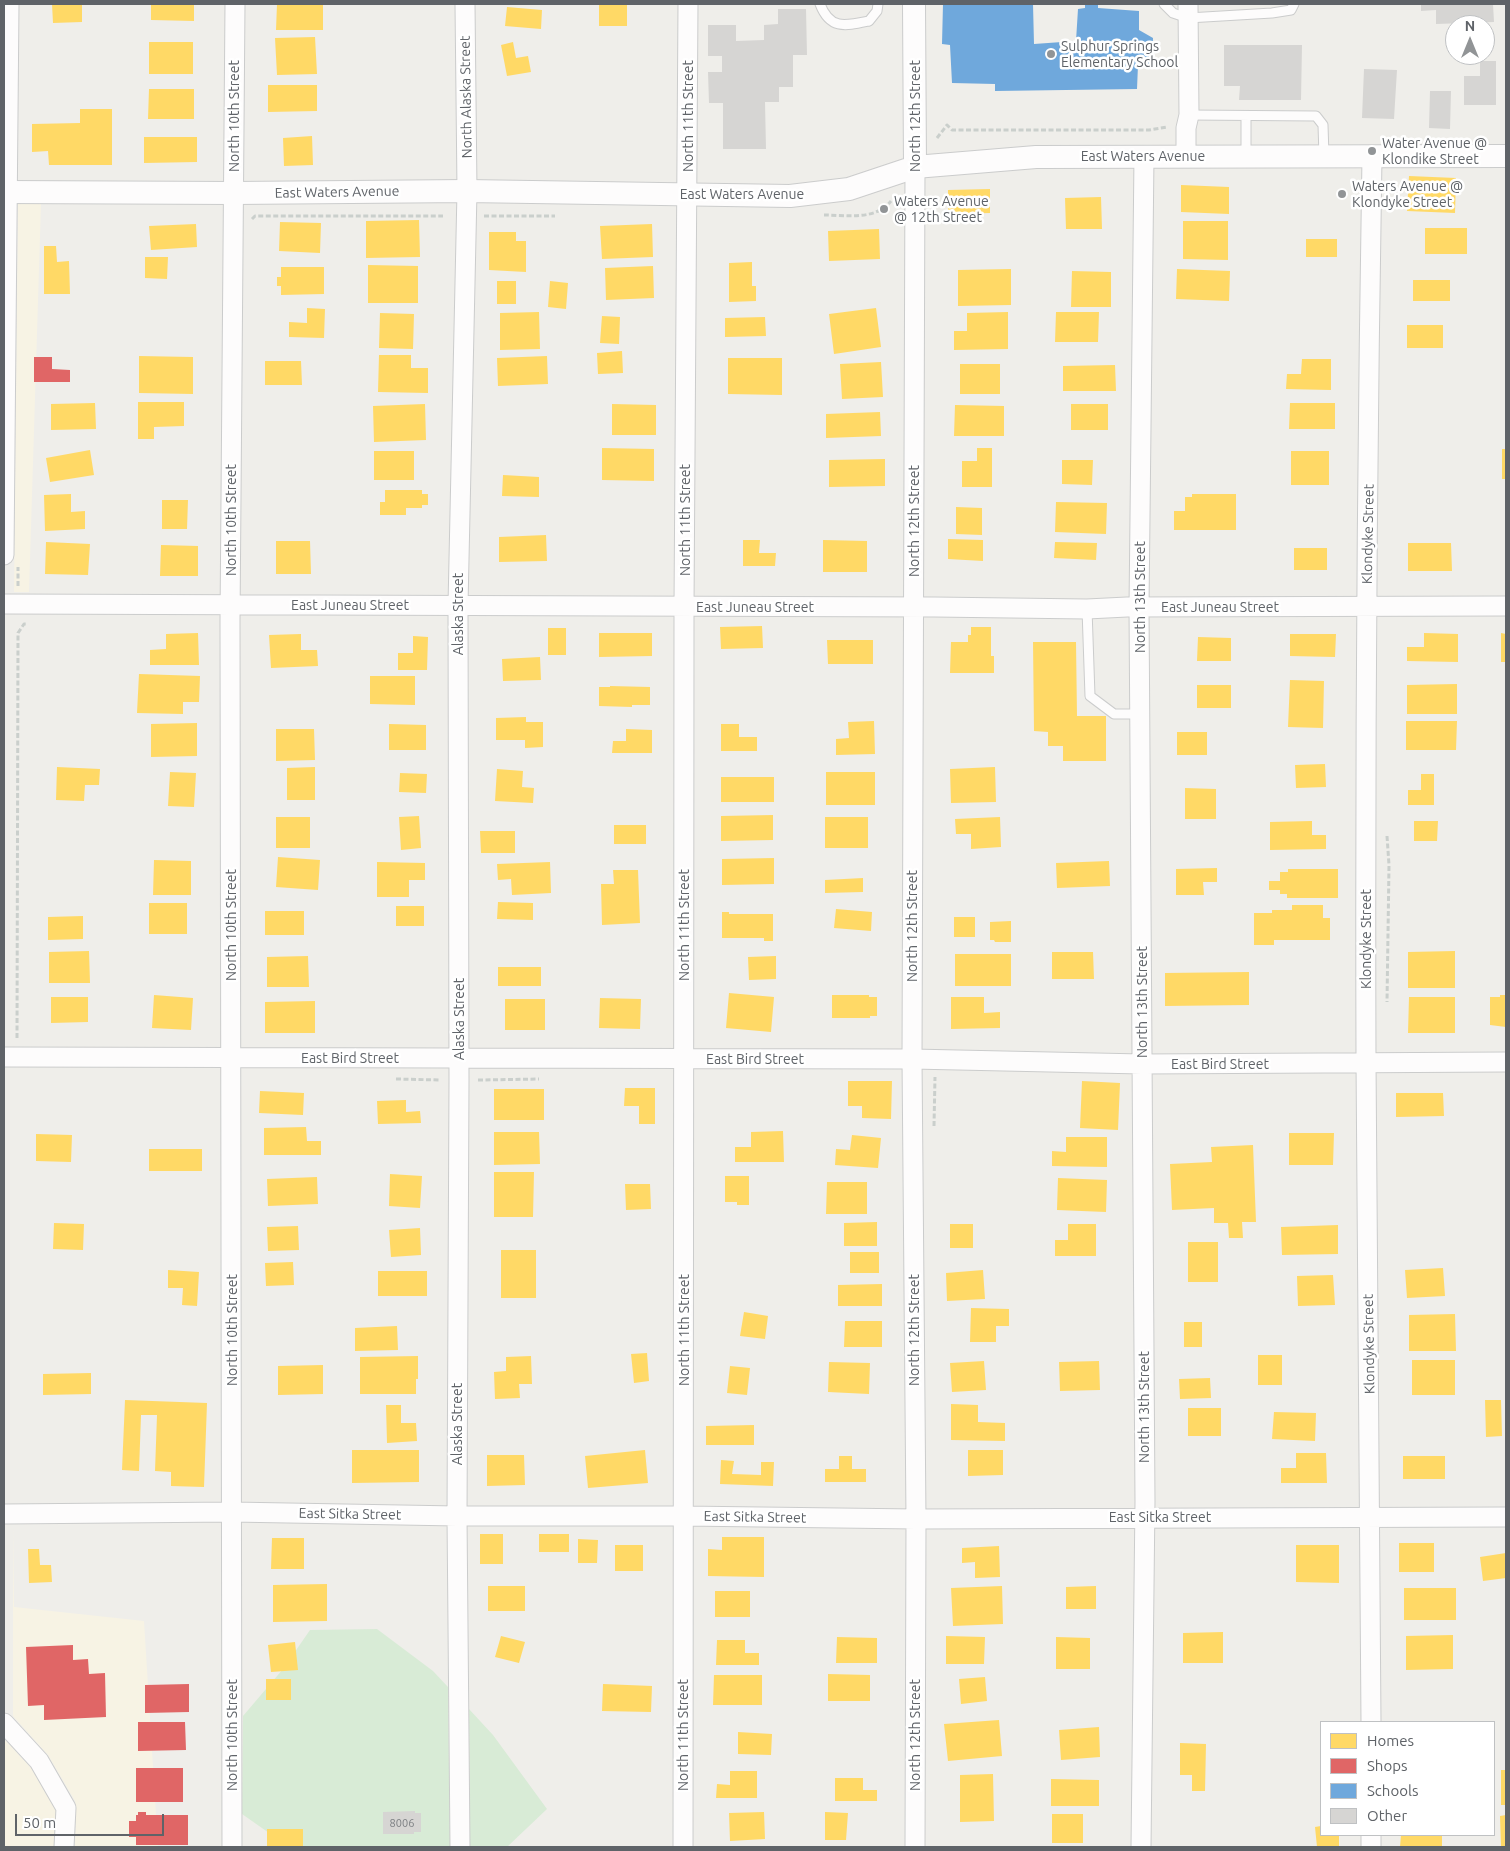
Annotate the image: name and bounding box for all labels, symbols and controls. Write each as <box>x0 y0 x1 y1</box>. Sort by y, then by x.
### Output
north arrow <box>1445 15 1495 65</box>
text: N <box>1465 18 1475 34</box>
street label: North Alaska Street <box>457 35 475 159</box>
place label: Sulphur Springs Elementary School <box>1061 38 1178 70</box>
marker: Sulphur Springs Elementary School <box>1045 48 1057 60</box>
street label: North 10th Street <box>226 60 242 172</box>
street label: North 11th Street <box>680 60 696 172</box>
street label: North 12th Street <box>907 60 923 172</box>
place label: Water Avenue @ Klondike Street <box>1382 135 1487 168</box>
marker: Water Avenue @ Klondike Street <box>1366 145 1378 157</box>
street label: East Waters Avenue <box>1081 148 1205 164</box>
place label: Waters Avenue @ Klondyke Street <box>1352 178 1463 210</box>
street label: East Waters Avenue <box>275 183 399 201</box>
street label: East Waters Avenue <box>680 186 804 202</box>
marker: Waters Avenue @ Klondyke Street <box>1336 188 1348 200</box>
place label: Waters Avenue @ 12th Street <box>894 193 989 226</box>
marker: Waters Avenue @ 12th Street <box>878 203 890 215</box>
street label: North 10th Street <box>223 464 239 576</box>
street label: North 11th Street <box>677 464 693 576</box>
street label: North 12th Street <box>906 465 922 577</box>
street label: Klondyke Street <box>1359 484 1377 584</box>
street label: North 13th Street <box>1132 541 1148 653</box>
street label: Alaska Street <box>450 573 466 655</box>
street label: East Juneau Street <box>291 597 409 613</box>
street label: East Juneau Street <box>696 599 814 615</box>
street label: East Juneau Street <box>1161 599 1279 615</box>
street label: North 10th Street <box>223 869 239 981</box>
street label: North 11th Street <box>676 869 692 981</box>
street label: North 12th Street <box>904 870 920 982</box>
street label: Klondyke Street <box>1358 889 1374 989</box>
street label: North 13th Street <box>1134 946 1150 1058</box>
street label: Alaska Street <box>451 978 467 1060</box>
street label: East Bird Street <box>301 1050 399 1066</box>
street label: East Bird Street <box>706 1051 804 1067</box>
street label: East Bird Street <box>1171 1056 1269 1072</box>
street label: North 10th Street <box>224 1274 240 1386</box>
street label: North 11th Street <box>676 1274 692 1386</box>
street label: North 12th Street <box>906 1274 922 1386</box>
street label: Klondyke Street <box>1360 1294 1378 1394</box>
street label: North 13th Street <box>1136 1351 1152 1463</box>
street label: Alaska Street <box>449 1383 465 1465</box>
street label: East Sitka Street <box>299 1505 401 1523</box>
street label: East Sitka Street <box>704 1508 806 1526</box>
street label: East Sitka Street <box>1109 1509 1211 1525</box>
street label: North 10th Street <box>224 1679 240 1791</box>
street label: North 11th Street <box>675 1679 691 1791</box>
street label: North 12th Street <box>907 1679 923 1791</box>
legend <box>1320 1721 1495 1836</box>
text: Homes <box>1367 1732 1414 1749</box>
text: Shops <box>1367 1757 1408 1774</box>
text: Schools <box>1367 1782 1418 1799</box>
scale bar <box>18 1804 166 1836</box>
text: Other <box>1367 1807 1407 1824</box>
text: 50 m <box>23 1814 56 1831</box>
house number: 8006 <box>390 1816 414 1830</box>

